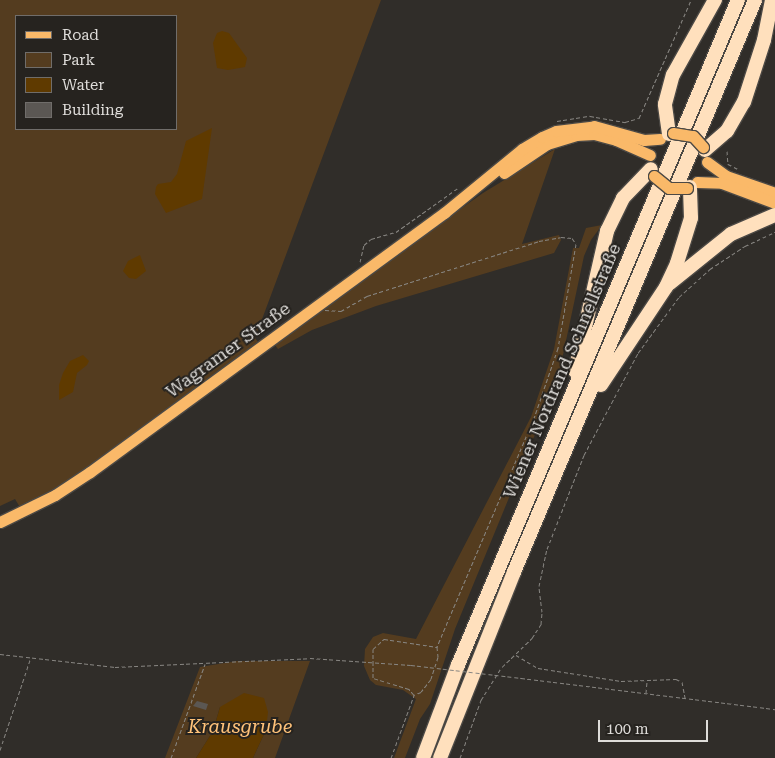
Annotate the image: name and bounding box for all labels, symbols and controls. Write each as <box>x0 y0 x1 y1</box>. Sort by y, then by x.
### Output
legend <box>15 15 178 130</box>
text: Road <box>62 26 99 44</box>
text: Park <box>62 51 95 69</box>
text: Water <box>62 76 104 94</box>
text: Building <box>62 101 123 119</box>
street label: Wiener Nordrand Schnellstraße <box>498 240 626 502</box>
street label: Wagramer Straße <box>162 298 294 402</box>
scale bar <box>600 710 710 742</box>
water label: Krausgrube <box>188 716 292 738</box>
text: 100 m <box>606 720 649 738</box>

